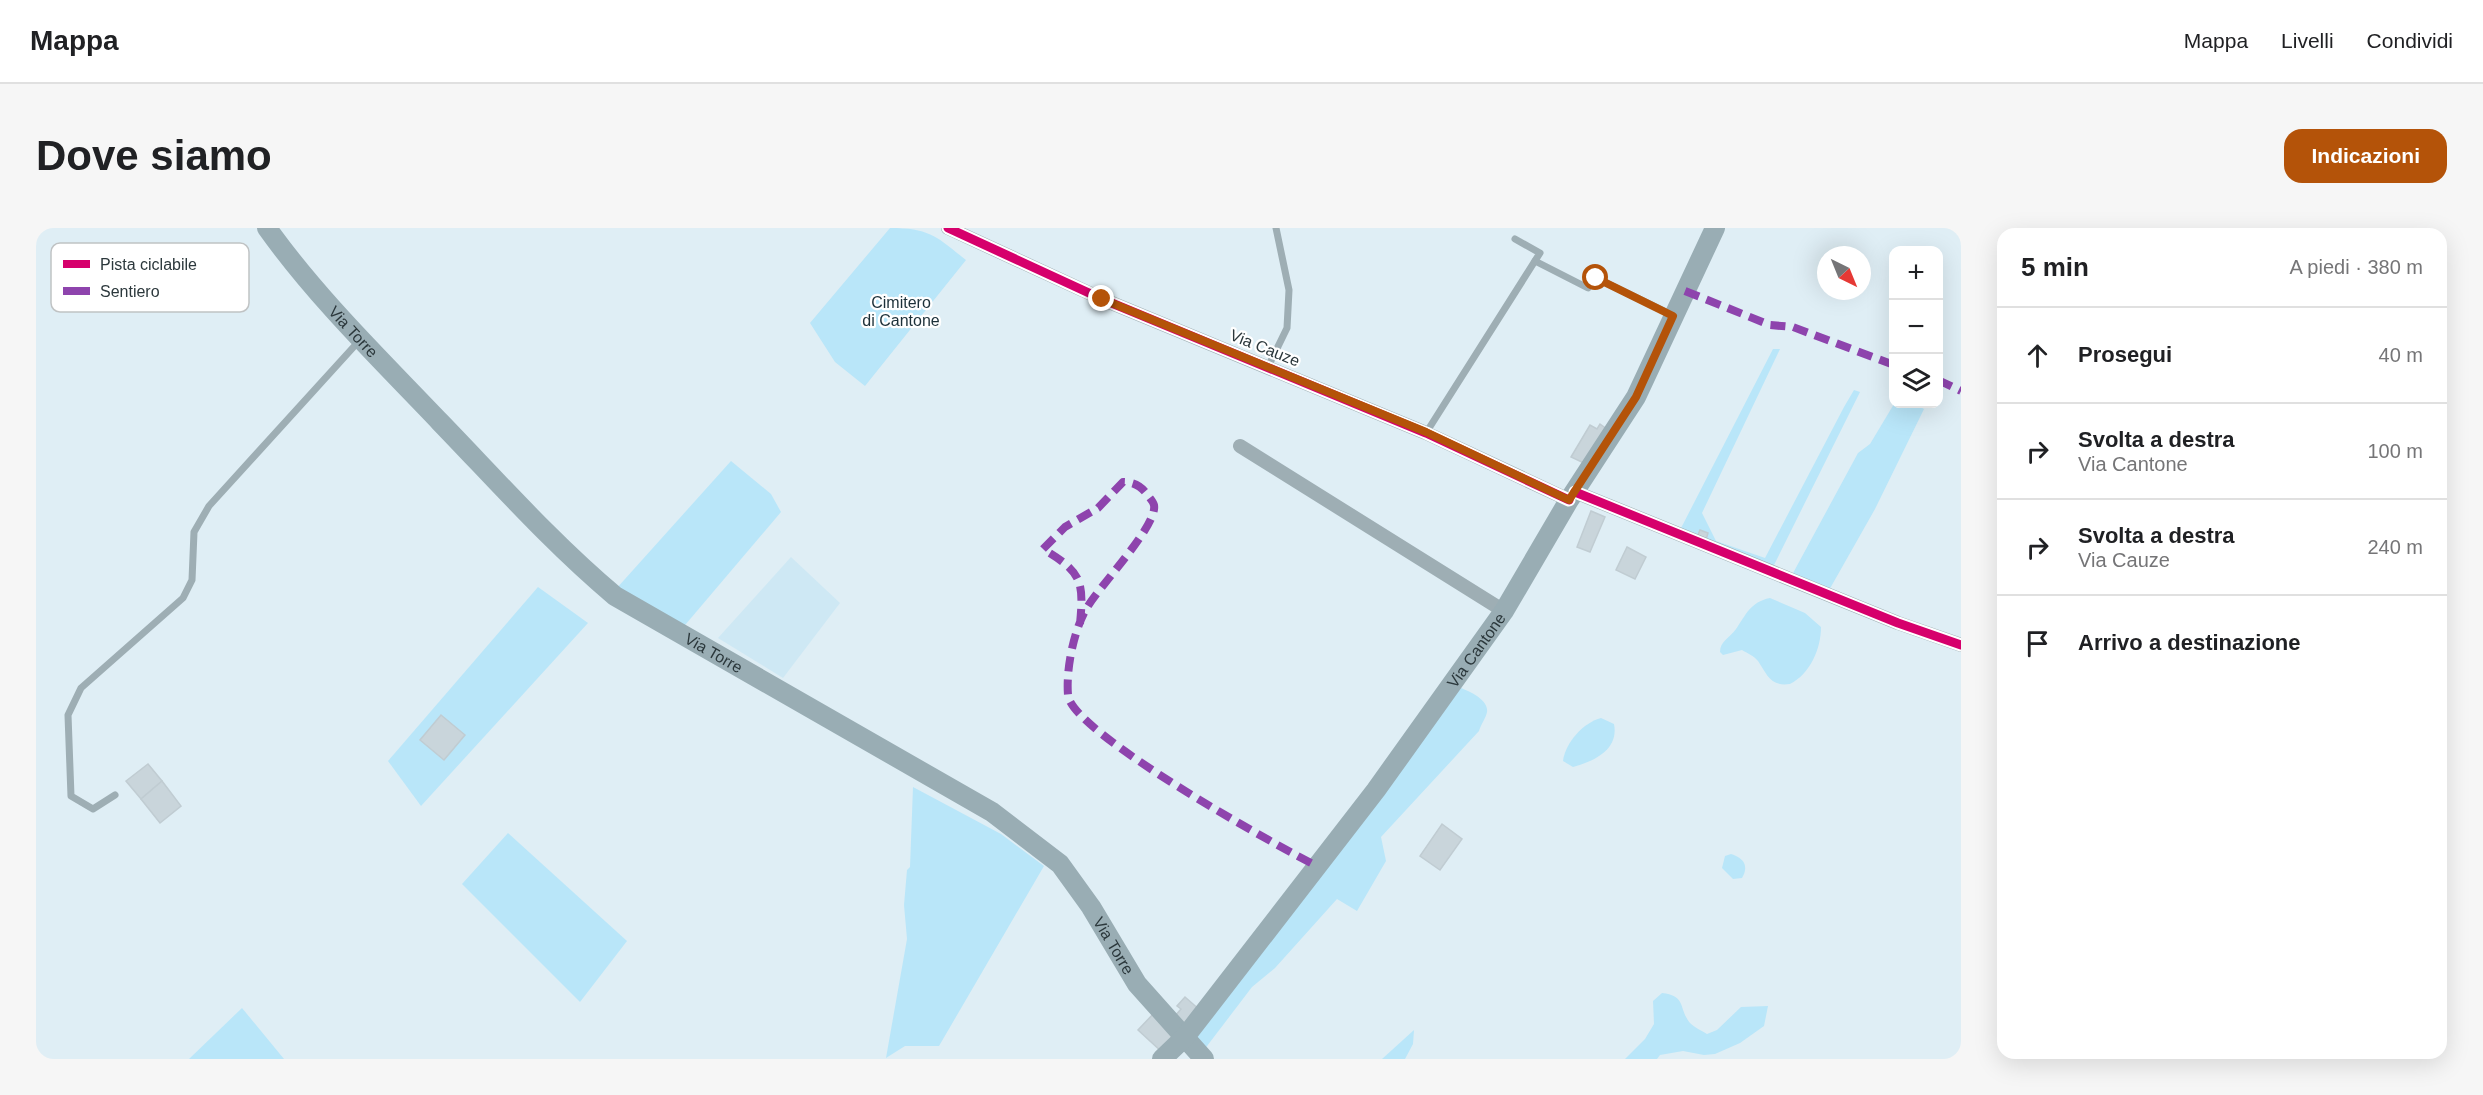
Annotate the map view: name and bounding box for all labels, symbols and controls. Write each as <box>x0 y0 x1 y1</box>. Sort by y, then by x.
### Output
text: Mappa <box>30 25 119 56</box>
text: Mappa <box>2184 29 2248 52</box>
text: Livelli <box>2281 29 2334 52</box>
text: Condividi <box>2367 29 2453 52</box>
button: Indicazioni <box>2284 129 2447 183</box>
text: Dove siamo <box>36 132 272 179</box>
legend <box>51 243 249 312</box>
north arrow <box>1817 246 1871 300</box>
map controls <box>1889 246 1943 408</box>
button: + <box>1889 246 1943 300</box>
text: 5 min <box>2021 252 2089 282</box>
text: Pista ciclabile <box>100 256 197 273</box>
text: A piedi · 380 m <box>2290 256 2423 278</box>
route start <box>1582 264 1608 290</box>
text: Sentiero <box>100 283 160 300</box>
route end <box>1088 285 1114 311</box>
park label: Cimitero di Cantone <box>862 294 940 329</box>
button: − <box>1889 300 1943 354</box>
street label: Via Torre <box>326 302 381 361</box>
street label: Via Cauze <box>1228 326 1302 370</box>
icon: ahead <box>2021 339 2054 372</box>
text: Prosegui <box>2078 342 2172 367</box>
text: 40 m <box>2379 344 2423 366</box>
button: layers <box>1889 354 1943 408</box>
text: Svolta a destra <box>2078 427 2235 452</box>
icon: right <box>2021 435 2054 468</box>
text: 100 m <box>2367 440 2423 462</box>
text: Via Cantone <box>2078 453 2188 475</box>
text: Svolta a destra <box>2078 523 2235 548</box>
icon: right <box>2021 531 2054 564</box>
text: 240 m <box>2367 536 2423 558</box>
text: Via Cauze <box>2078 549 2170 571</box>
street label: Via Cantone <box>1444 609 1509 691</box>
icon: arrive <box>2021 627 2054 660</box>
street label: Via Torre <box>682 629 746 676</box>
text: Arrivo a destinazione <box>2078 630 2301 655</box>
street label: Via Torre <box>1090 914 1138 977</box>

